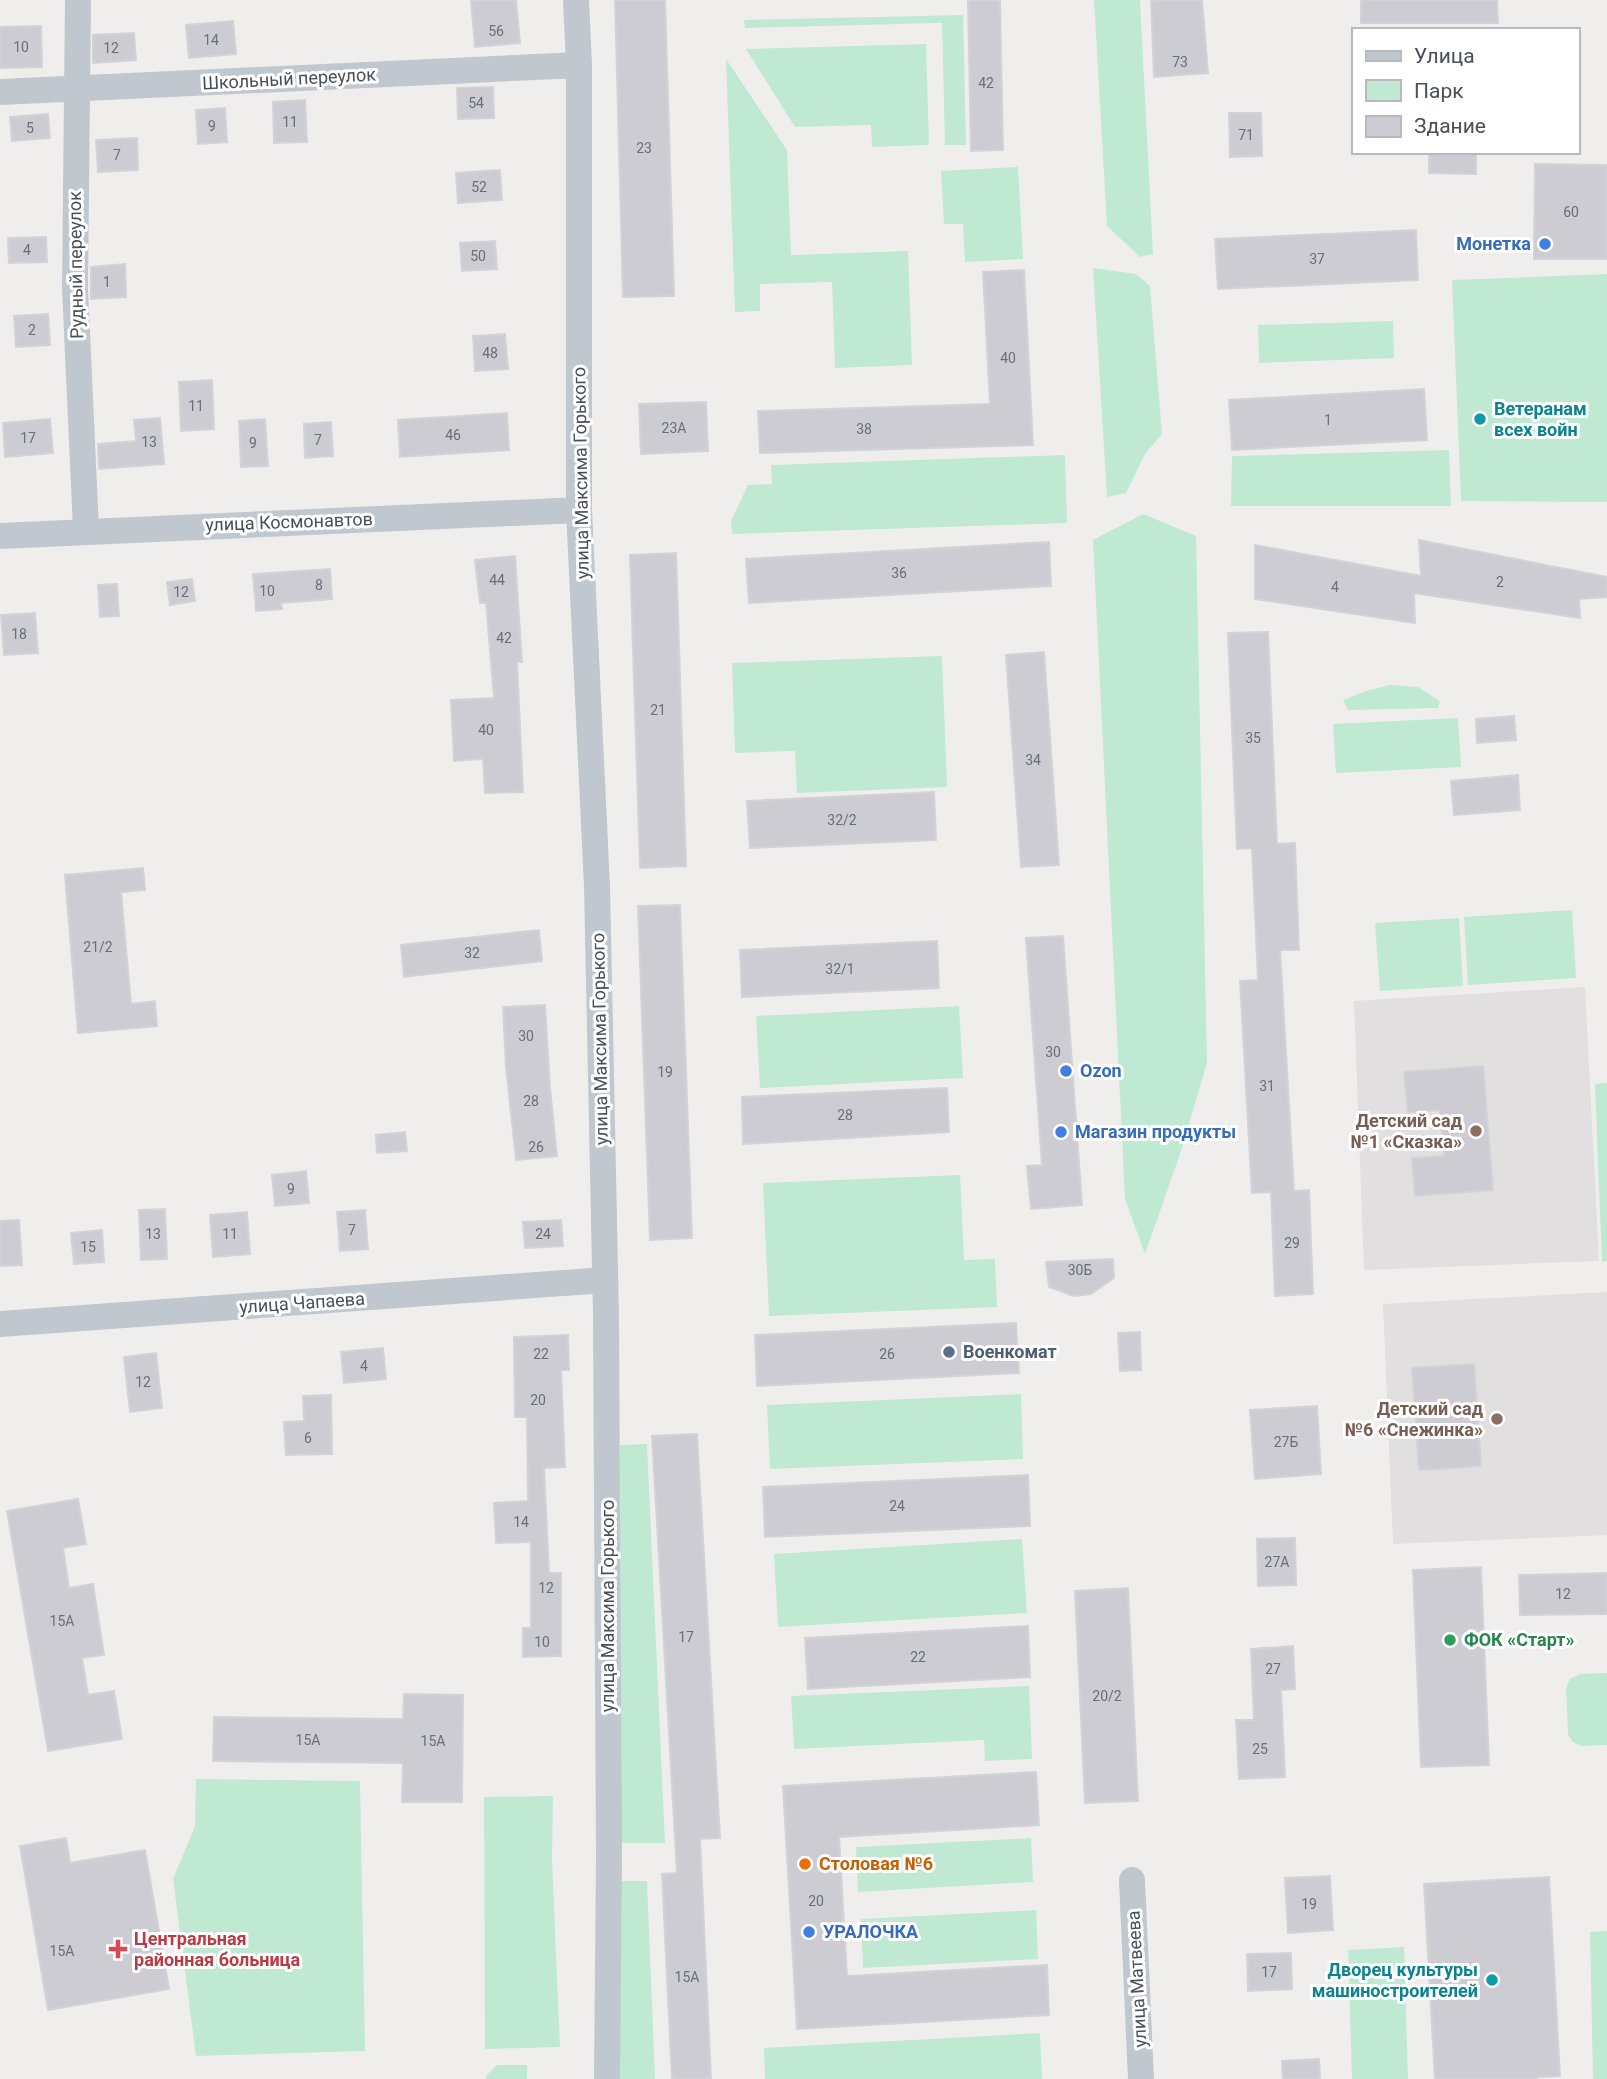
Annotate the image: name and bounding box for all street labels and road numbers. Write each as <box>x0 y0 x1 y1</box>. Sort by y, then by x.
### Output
street label: Школьный переулок <box>202 63 377 94</box>
street label: Рудный переулок <box>64 191 87 339</box>
street label: улица Максима Горького <box>568 367 593 579</box>
street label: улица Космонавтов <box>205 508 373 535</box>
street label: улица Максима Горького <box>587 933 612 1145</box>
street label: улица Чапаева <box>238 1288 365 1317</box>
street label: улица Максима Горького <box>597 1500 618 1712</box>
street label: улица Матвеева <box>1122 1910 1151 2048</box>

